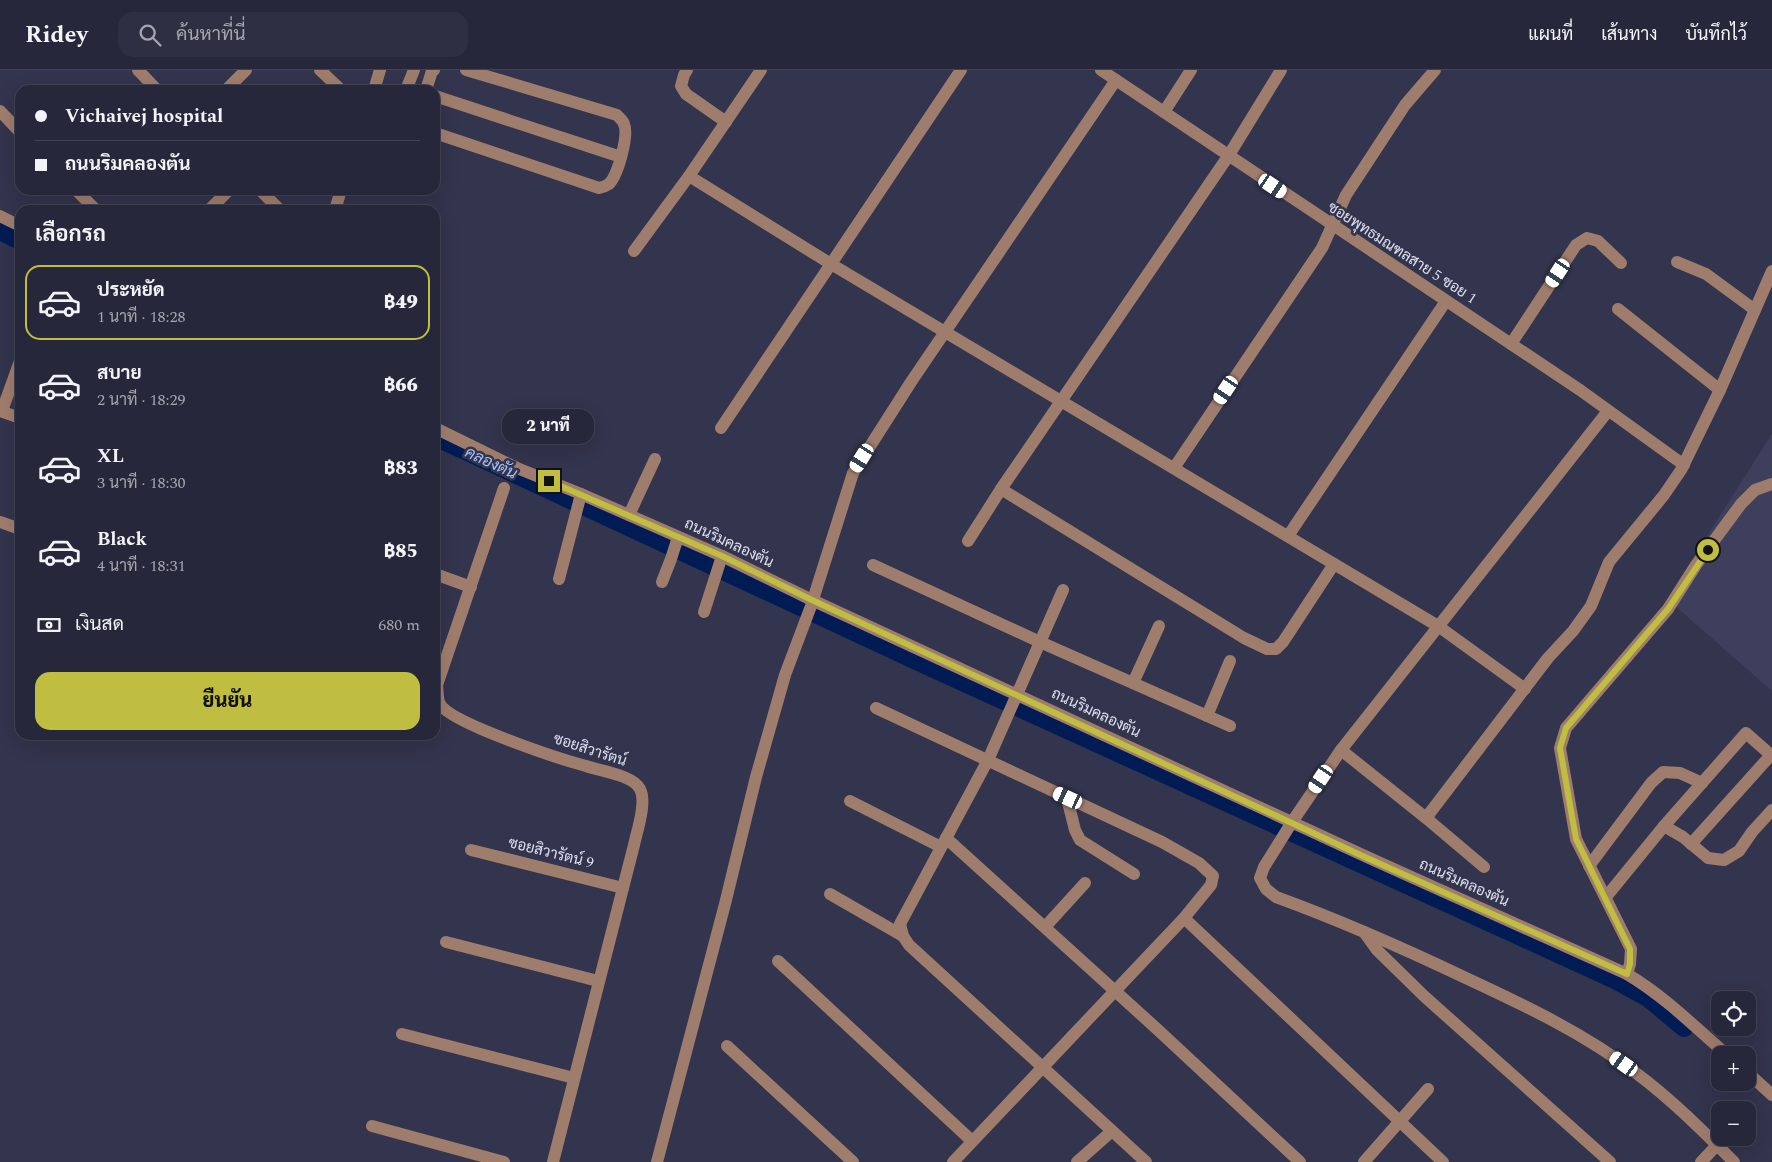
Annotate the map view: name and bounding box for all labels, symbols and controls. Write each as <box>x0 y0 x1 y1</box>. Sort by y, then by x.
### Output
search box <box>118 12 468 57</box>
text: Ridey <box>25 17 88 53</box>
text: ค้นหาที่นี่ <box>176 20 246 49</box>
icon: search <box>136 21 164 49</box>
text: แผนที่ <box>1528 21 1573 48</box>
text: เส้นทาง <box>1601 21 1657 48</box>
text: บันทึกไว้ <box>1685 21 1747 48</box>
text: Vichaivej hospital <box>65 102 223 131</box>
text: ถนนริมคลองตัน <box>65 150 191 179</box>
car <box>1256 171 1289 201</box>
street label: ซอยพุทธมณฑลสาย 5 ซอย 1 <box>1323 196 1481 310</box>
text: เลือกรถ <box>35 218 106 251</box>
car <box>1543 256 1572 290</box>
text: ประหยัด <box>97 276 165 305</box>
icon: car <box>37 280 82 325</box>
text: ฿49 <box>384 288 418 317</box>
text: 1 นาที · 18:28 <box>97 305 185 329</box>
text: สบาย <box>97 359 142 388</box>
icon: car <box>37 363 82 408</box>
text: ฿66 <box>384 371 418 400</box>
car <box>1211 373 1240 407</box>
text: 2 นาที · 18:29 <box>97 388 185 412</box>
callout: 2 นาที <box>503 408 595 444</box>
text: 2 นาที <box>526 414 570 438</box>
water label: คลองตัน <box>461 440 521 486</box>
car <box>847 441 876 475</box>
text: XL <box>97 442 124 471</box>
icon: car <box>37 446 82 491</box>
text: ฿83 <box>384 454 418 483</box>
route end <box>538 470 560 492</box>
text: 3 นาที · 18:30 <box>97 471 185 495</box>
street label: ถนนริมคลองตัน <box>680 512 778 574</box>
text: Black <box>97 525 147 554</box>
icon: car <box>37 529 82 574</box>
text: ฿85 <box>384 537 418 566</box>
route start <box>1697 539 1719 561</box>
text: 4 นาที · 18:31 <box>97 554 185 578</box>
text: เงินสด <box>75 610 124 639</box>
icon: cash <box>35 611 63 639</box>
text: 680 m <box>378 613 420 637</box>
button: ยืนยัน <box>35 672 420 730</box>
street label: ถนนริมคลองตัน <box>1047 682 1145 744</box>
street label: ซอยสิวารัตน์ <box>550 727 630 773</box>
car <box>1306 762 1335 796</box>
car <box>1051 785 1084 811</box>
street label: ซอยสิวารัตน์ 9 <box>506 831 596 875</box>
street label: ถนนริมคลองตัน <box>1415 853 1513 913</box>
map controls <box>1711 991 1756 1146</box>
button: locate <box>1711 991 1756 1036</box>
button: + <box>1711 1046 1756 1091</box>
car <box>1607 1049 1640 1079</box>
button: − <box>1711 1101 1756 1146</box>

